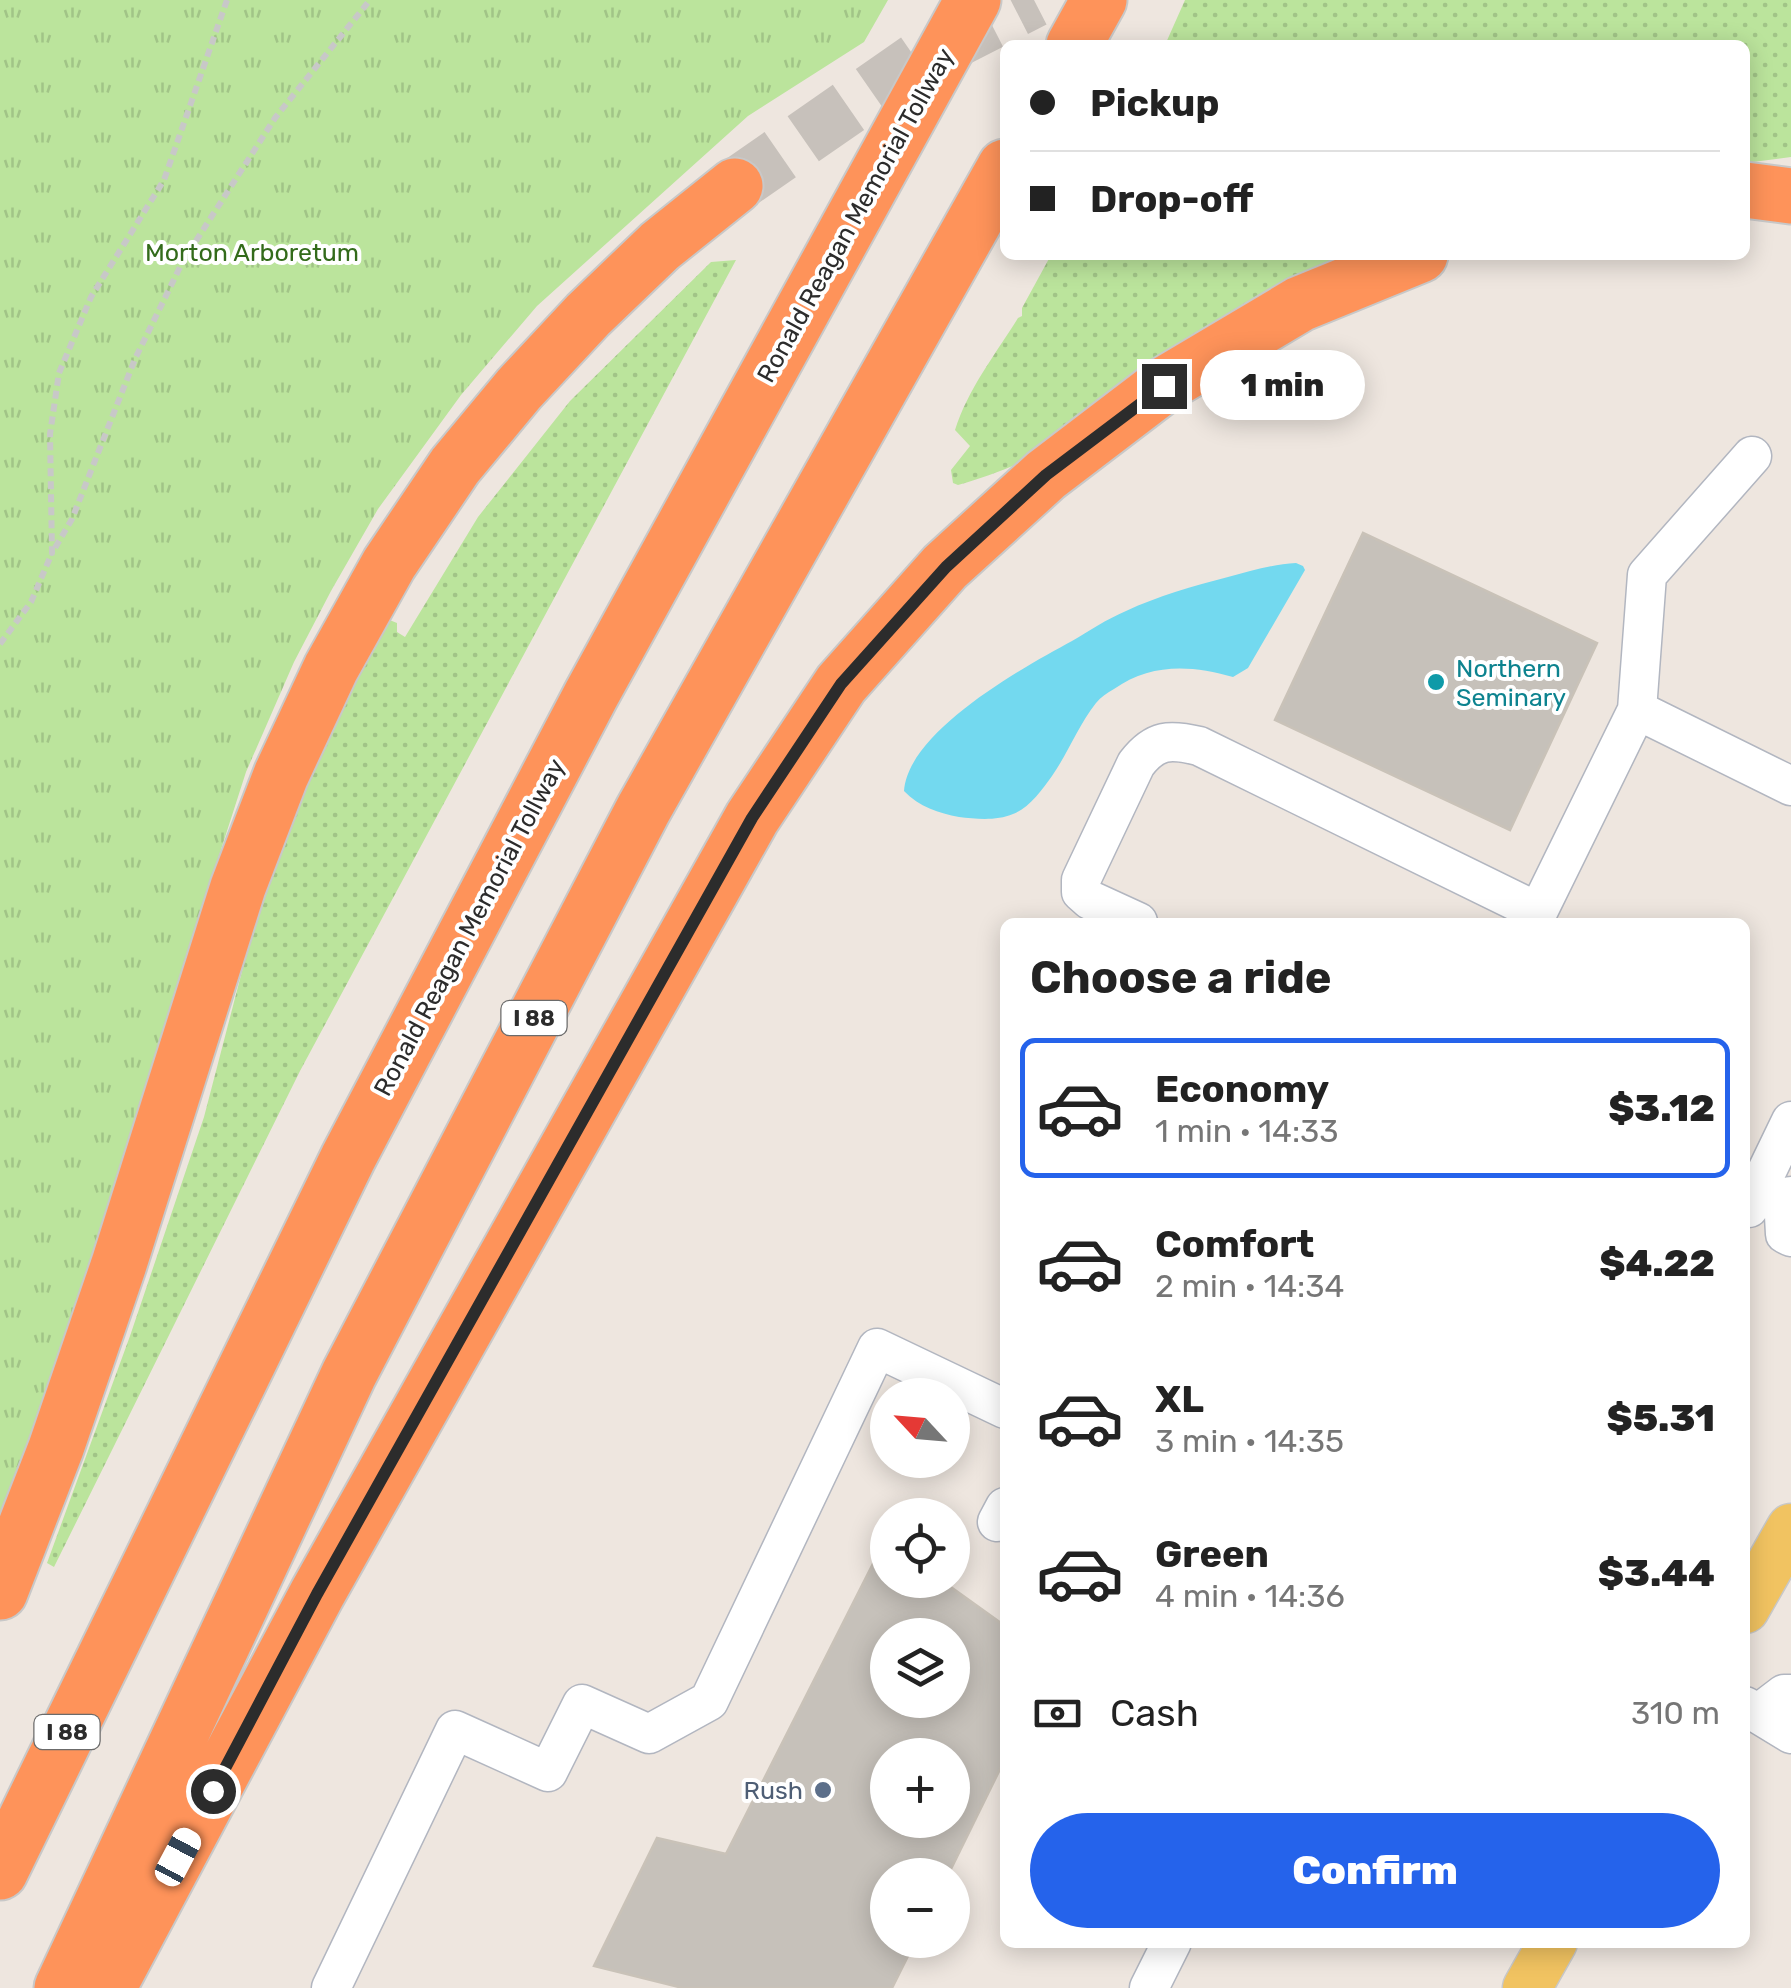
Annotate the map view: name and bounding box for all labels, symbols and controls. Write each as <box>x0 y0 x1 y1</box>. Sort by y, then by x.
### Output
street label: Ronald Reagan Memorial Tollway <box>751 43 960 387</box>
text: Pickup <box>1090 80 1219 126</box>
text: Drop-off <box>1090 176 1253 222</box>
park label: Morton Arboretum <box>145 238 359 267</box>
callout: 1 min <box>1199 351 1364 421</box>
route end <box>1142 364 1187 409</box>
text: 1 min <box>1241 366 1324 404</box>
place label: Northern Seminary <box>1456 654 1566 712</box>
marker: Northern Seminary <box>1425 671 1447 693</box>
street label: Ronald Reagan Memorial Tollway <box>368 754 571 1101</box>
text: Choose a ride <box>1030 951 1332 1004</box>
road number: I 88 <box>502 1001 566 1035</box>
icon: car <box>1035 1063 1125 1153</box>
text: Economy <box>1155 1066 1329 1112</box>
text: $3.12 <box>1608 1085 1715 1131</box>
text: 1 min · 14:33 <box>1155 1112 1339 1150</box>
icon: car <box>1035 1218 1125 1308</box>
text: Comfort <box>1155 1221 1314 1267</box>
text: $4.22 <box>1599 1240 1715 1286</box>
text: 2 min · 14:34 <box>1155 1267 1344 1305</box>
icon: car <box>1035 1373 1125 1463</box>
text: XL <box>1155 1376 1204 1422</box>
north arrow <box>870 1378 970 1478</box>
map controls <box>870 1378 970 1958</box>
text: $5.31 <box>1607 1395 1715 1441</box>
text: 3 min · 14:35 <box>1155 1422 1344 1460</box>
button: locate <box>870 1498 970 1598</box>
icon: car <box>1035 1528 1125 1618</box>
text: Green <box>1155 1531 1269 1577</box>
text: $3.44 <box>1598 1550 1715 1596</box>
text: 4 min · 14:36 <box>1155 1577 1345 1615</box>
button: layers <box>870 1618 970 1718</box>
icon: cash <box>1030 1686 1085 1741</box>
text: Cash <box>1110 1690 1199 1736</box>
text: 310 m <box>1631 1694 1720 1732</box>
road number: I 88 <box>34 1715 100 1749</box>
button: + <box>870 1738 970 1838</box>
route start <box>191 1769 236 1814</box>
place label: Rush <box>744 1776 803 1805</box>
marker: Rush <box>812 1779 834 1801</box>
button: Confirm <box>1030 1813 1720 1928</box>
car <box>151 1823 205 1891</box>
button: − <box>870 1858 970 1958</box>

